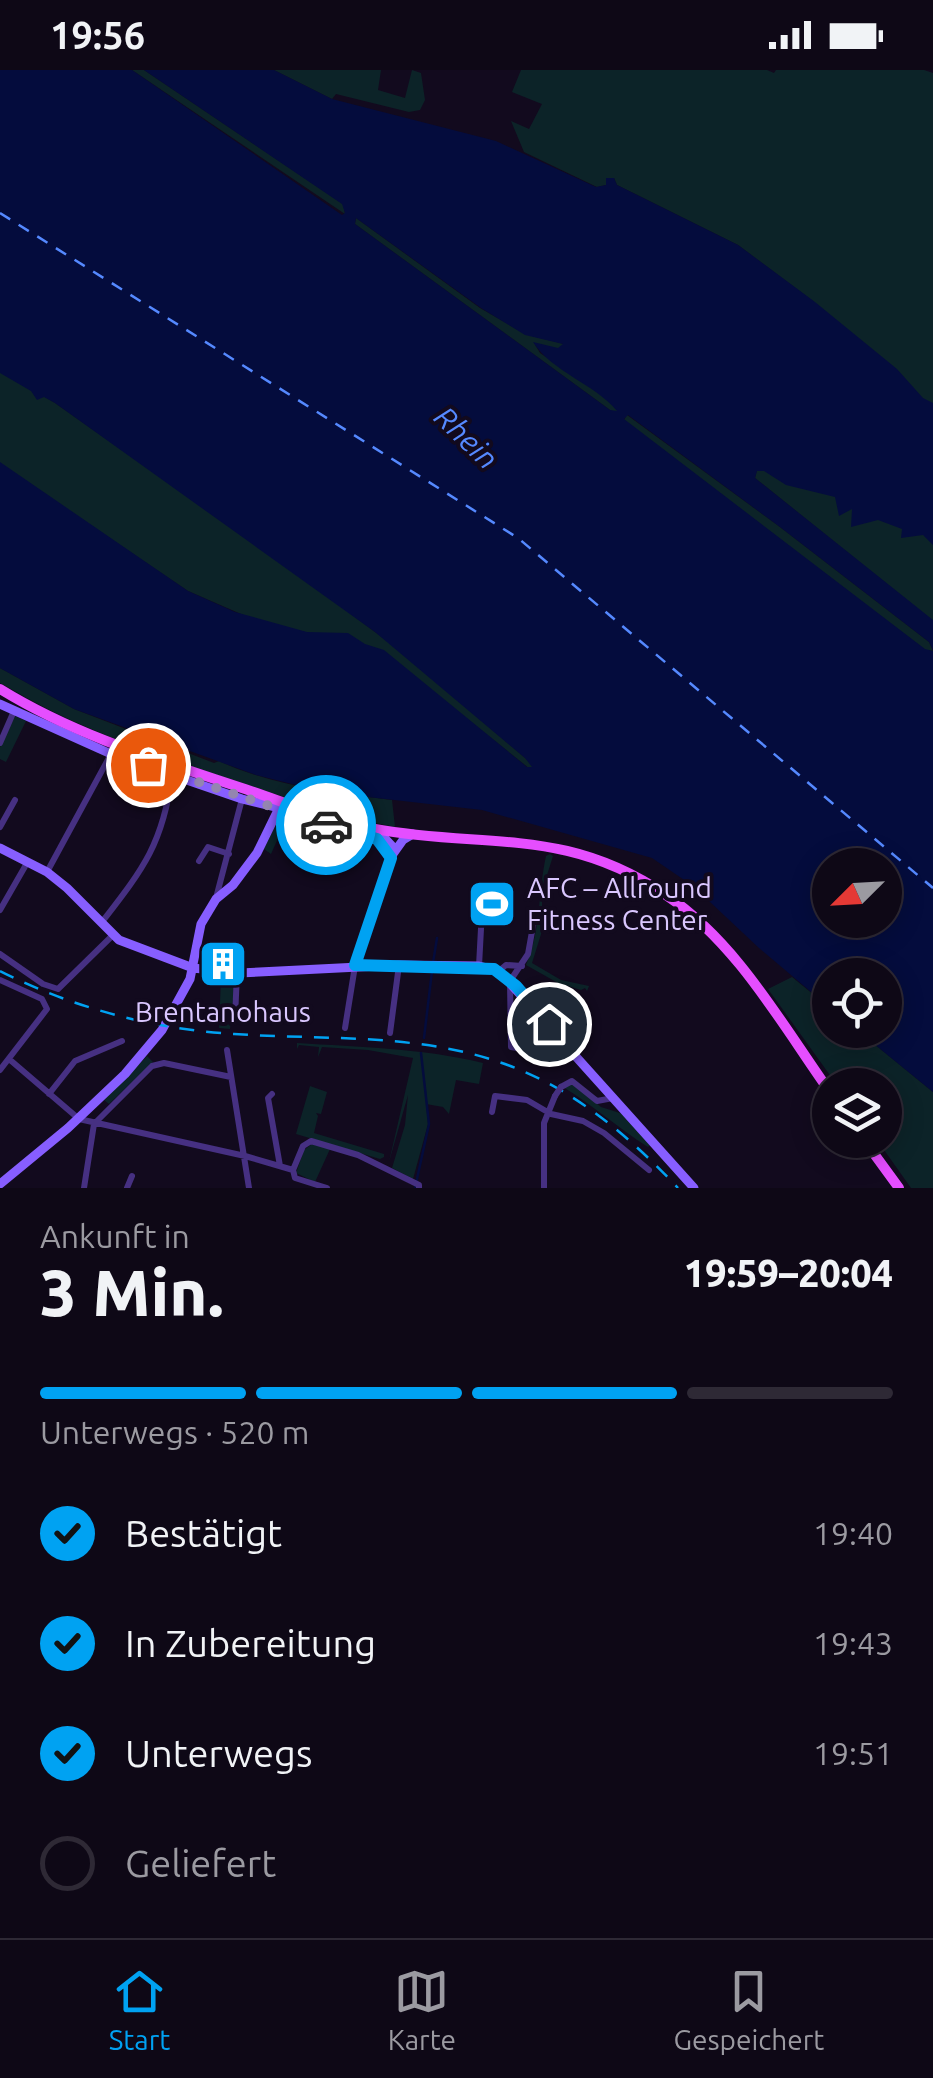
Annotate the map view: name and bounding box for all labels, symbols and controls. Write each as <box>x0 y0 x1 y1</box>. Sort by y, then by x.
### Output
text: 19:56 <box>50 14 145 56</box>
water label: Rhein <box>428 399 505 475</box>
pin <box>106 723 191 808</box>
icon: bag <box>121 738 176 793</box>
courier <box>276 775 376 875</box>
icon: car <box>299 798 354 853</box>
north arrow <box>812 848 902 938</box>
map controls <box>812 848 902 1158</box>
place label: AFC – Allround Fitness Center <box>527 872 712 935</box>
sports icon: AFC – Allround Fitness Center <box>466 878 518 930</box>
building icon: Brentanohaus <box>197 938 249 990</box>
button: locate <box>812 958 902 1048</box>
pin <box>507 982 592 1067</box>
place label: Brentanohaus <box>135 996 311 1027</box>
icon: home <box>522 997 577 1052</box>
button: layers <box>812 1068 902 1158</box>
text: Ankunft in <box>40 1218 190 1254</box>
text: 19:59–20:04 <box>684 1252 893 1294</box>
text: 3 Min. <box>40 1255 224 1328</box>
text: Unterwegs · 520 m <box>40 1414 309 1450</box>
icon: check <box>40 1506 95 1561</box>
text: Bestätigt <box>125 1512 282 1554</box>
text: 19:40 <box>813 1515 893 1551</box>
icon: check <box>40 1616 95 1671</box>
text: In Zubereitung <box>125 1622 376 1664</box>
text: 19:43 <box>813 1625 893 1661</box>
icon: check <box>40 1726 95 1781</box>
text: Unterwegs <box>125 1732 312 1774</box>
text: 19:51 <box>813 1735 893 1771</box>
text: Geliefert <box>125 1842 276 1884</box>
tab: Start <box>109 1964 170 2055</box>
tab: Karte <box>388 1964 456 2055</box>
tab: Gespeichert <box>673 1964 824 2055</box>

